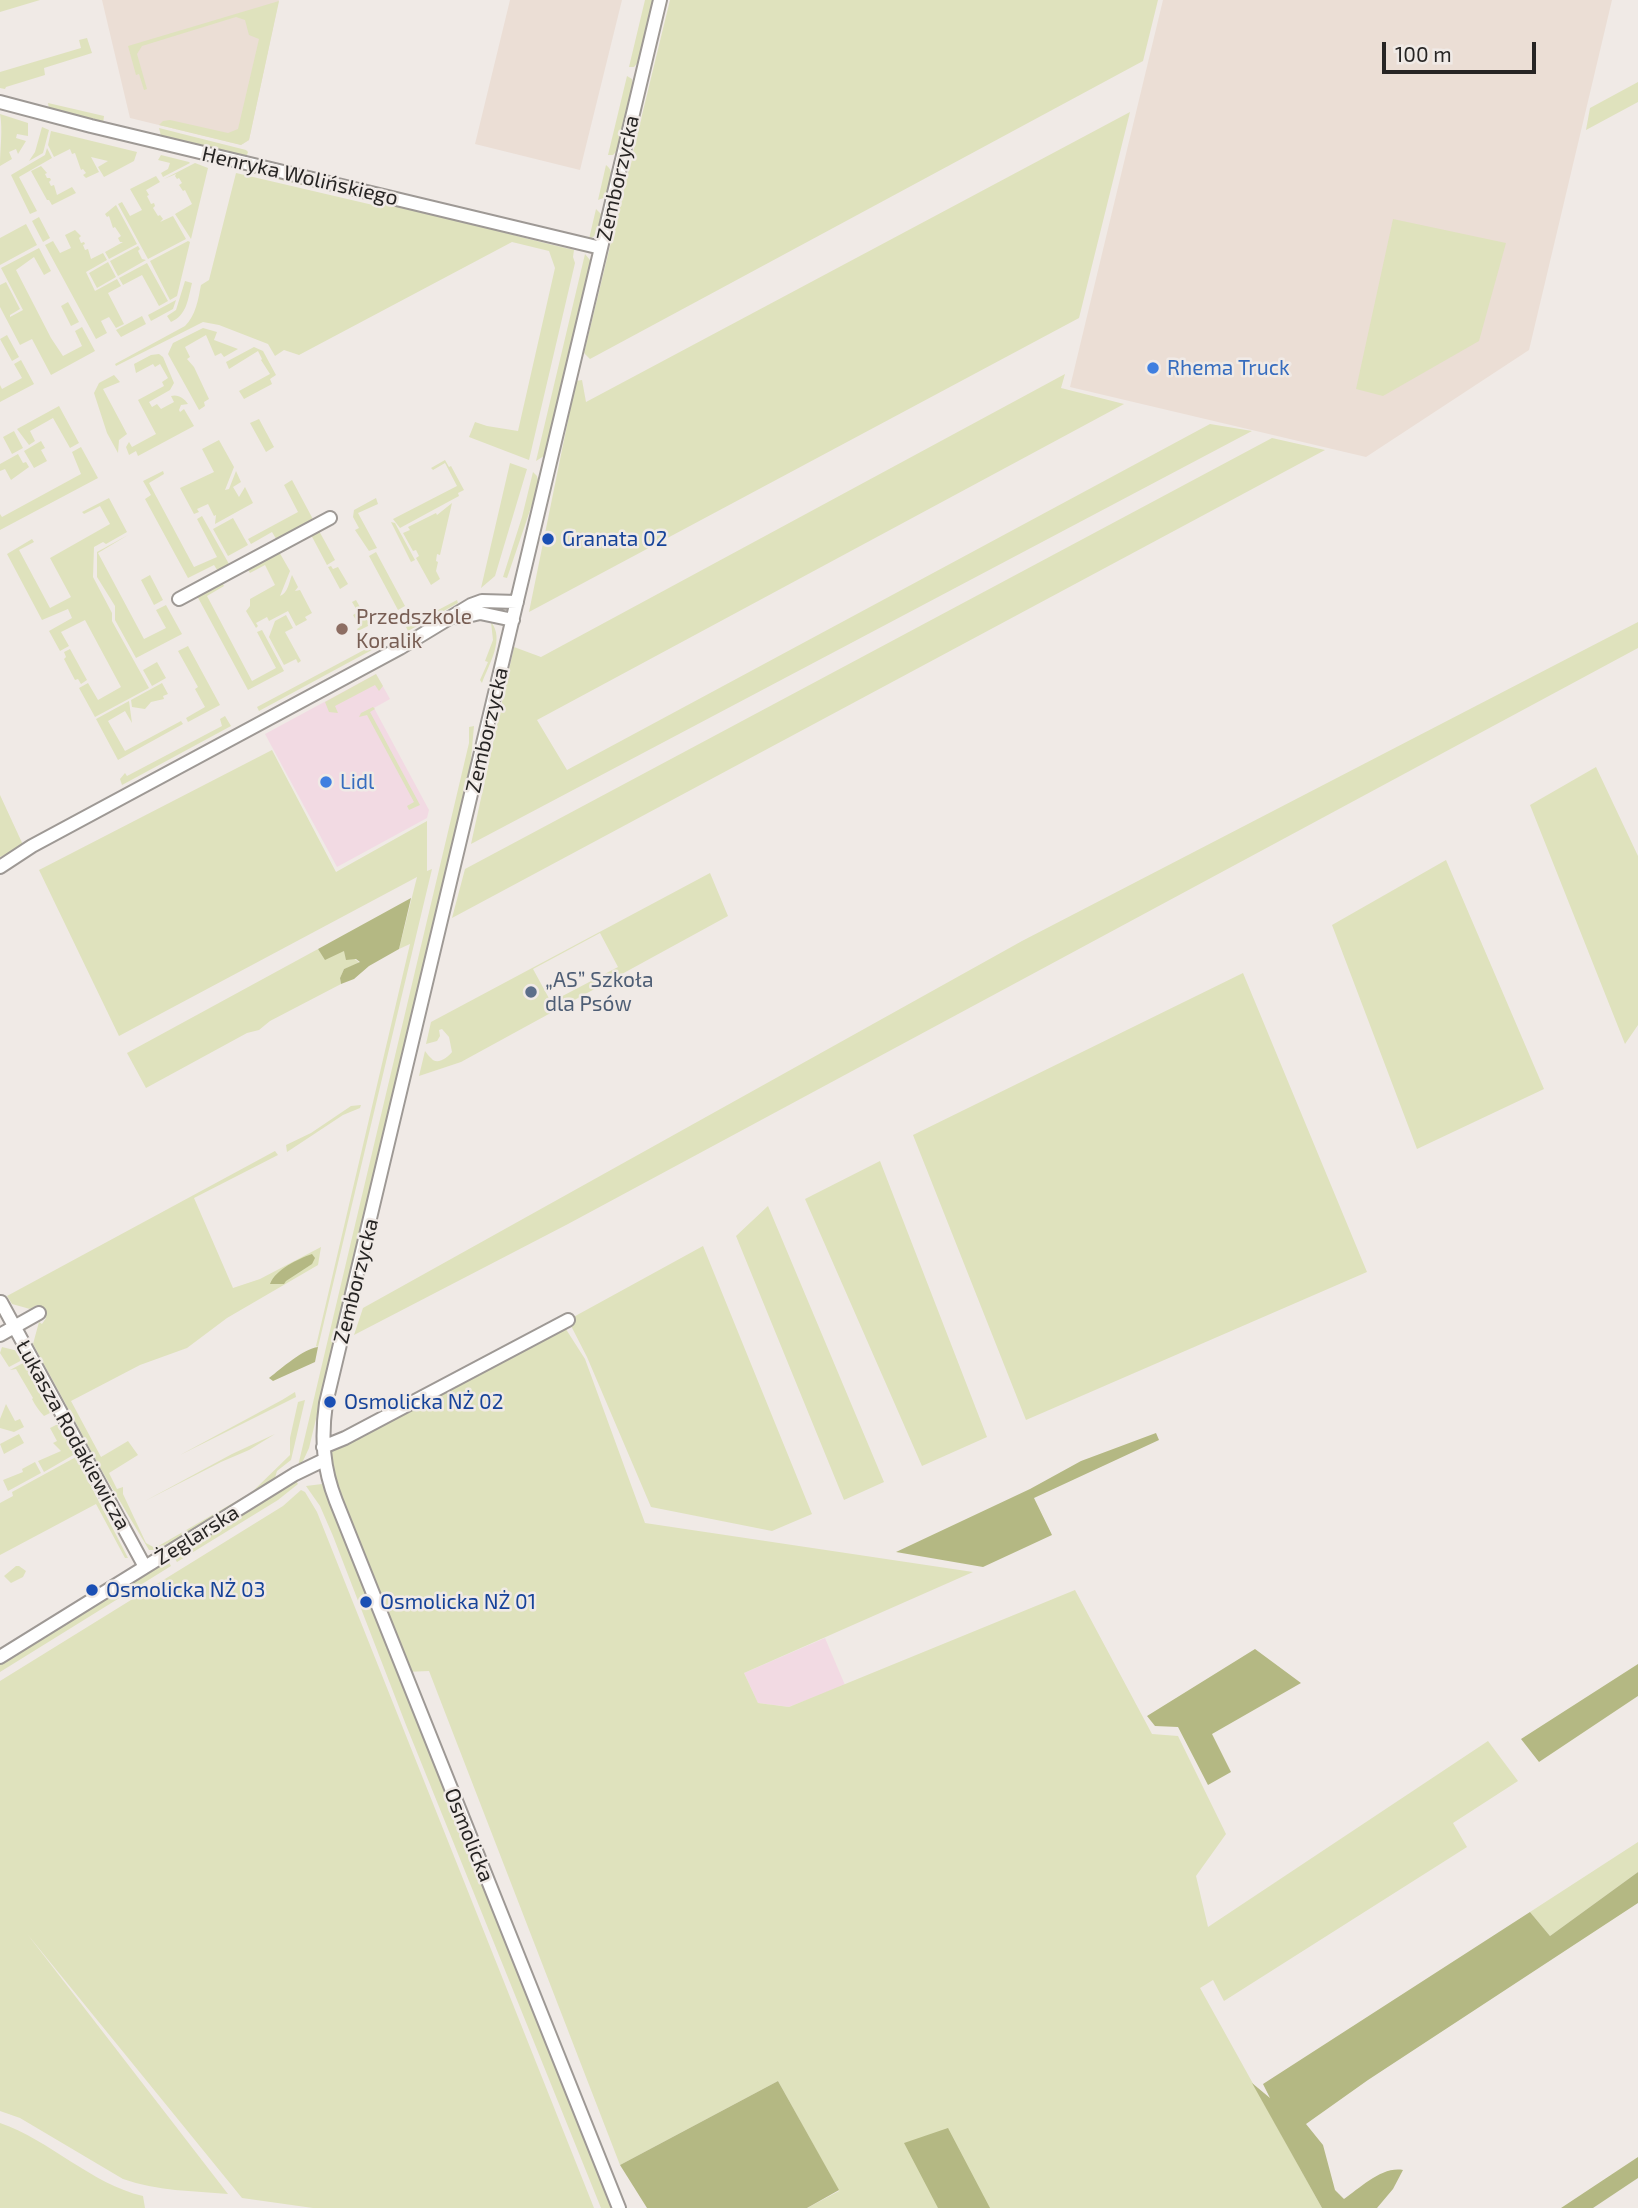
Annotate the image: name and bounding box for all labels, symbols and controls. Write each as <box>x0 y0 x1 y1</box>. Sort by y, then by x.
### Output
scale bar <box>1386 28 1540 72</box>
text: 100 m <box>1395 41 1452 66</box>
street label: Zemborzycka <box>591 113 645 243</box>
street label: Henryka Wolińskiego <box>200 141 400 211</box>
place label: Rhema Truck <box>1167 355 1290 381</box>
marker: Rhema Truck <box>1145 360 1161 376</box>
place label: Granata 02 <box>562 526 668 552</box>
marker: Granata 02 <box>540 531 556 547</box>
place label: Przedszkole Koralik <box>356 604 472 654</box>
marker: Przedszkole Koralik <box>334 621 350 637</box>
street label: Zemborzycka <box>460 665 514 795</box>
place label: Lidl <box>340 769 374 795</box>
marker: Lidl <box>318 774 334 790</box>
place label: „AS” Szkoła dla Psów <box>545 967 653 1017</box>
marker: „AS” Szkoła dla Psów <box>523 984 539 1000</box>
street label: Zemborzycka <box>328 1216 384 1346</box>
street label: Łukasza Rodakiewicza <box>10 1336 136 1534</box>
place label: Osmolicka NŻ 02 <box>344 1389 503 1415</box>
marker: Osmolicka NŻ 02 <box>322 1394 338 1410</box>
street label: Żeglarska <box>150 1499 244 1571</box>
place label: Osmolicka NŻ 03 <box>106 1577 265 1603</box>
marker: Osmolicka NŻ 03 <box>84 1582 100 1598</box>
place label: Osmolicka NŻ 01 <box>380 1589 536 1615</box>
marker: Osmolicka NŻ 01 <box>358 1594 374 1610</box>
street label: Osmolicka <box>439 1784 499 1886</box>

